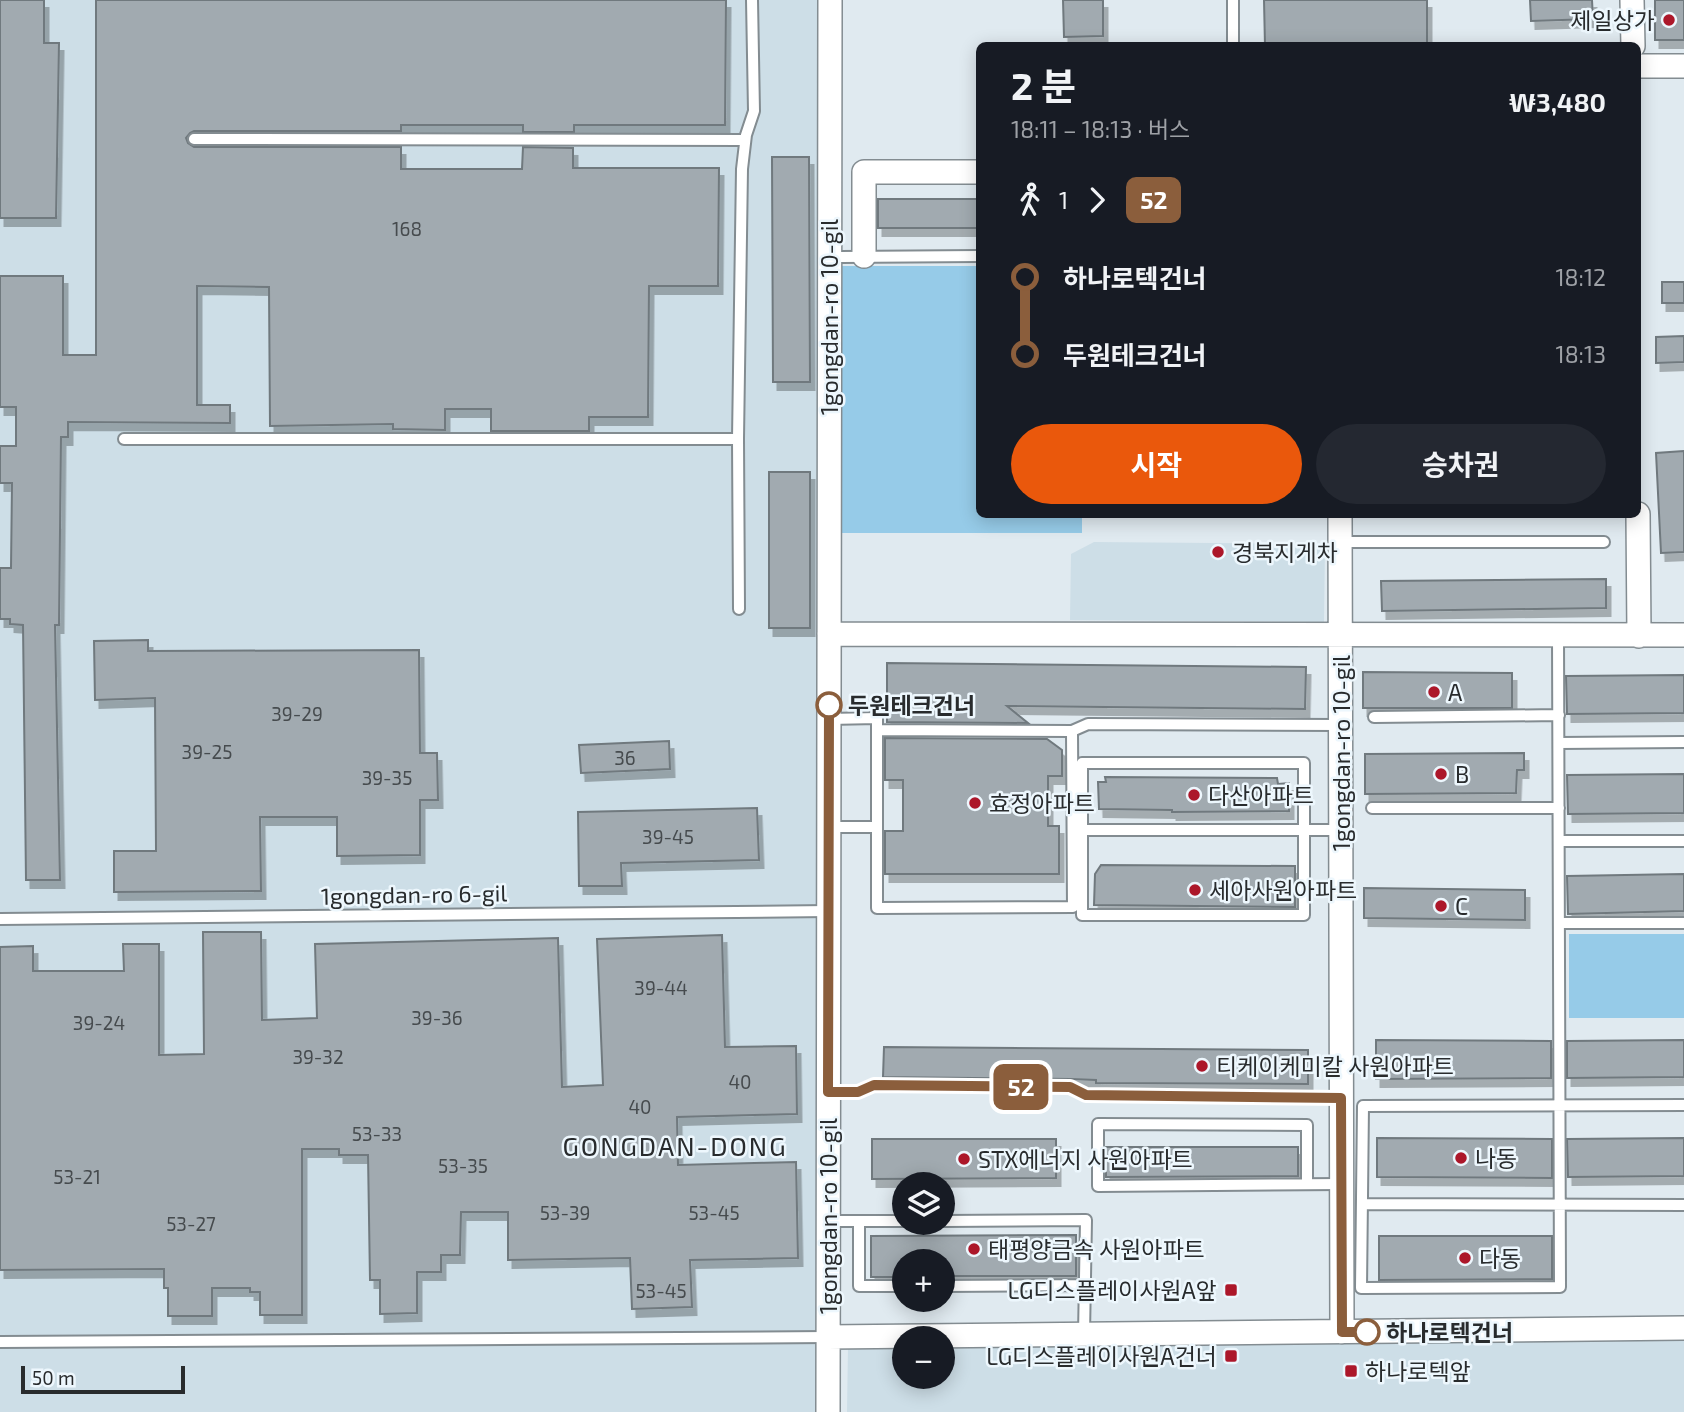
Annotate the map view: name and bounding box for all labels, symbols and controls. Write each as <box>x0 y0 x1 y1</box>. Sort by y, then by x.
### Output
place label: 제일상가 <box>1570 6 1655 34</box>
marker: 제일상가 <box>1661 12 1677 28</box>
text: 2 분 <box>1011 62 1076 108</box>
text: ₩3,480 <box>1509 86 1606 117</box>
text: 18:11 – 18:13 · 버스 <box>1011 115 1190 143</box>
icon: walk <box>1011 181 1049 219</box>
icon: forward <box>1078 181 1116 219</box>
text: 52 <box>1140 185 1167 214</box>
text: 1 <box>1059 186 1068 214</box>
house number: 168 <box>392 217 422 240</box>
street label: 1gongdan-ro 10-gil <box>815 219 843 415</box>
text: 하나로텍건너 <box>1063 262 1207 293</box>
text: 18:12 <box>1555 263 1606 291</box>
text: 두원테크건너 <box>1063 339 1207 370</box>
text: 18:13 <box>1556 340 1606 368</box>
button: 시작 <box>1011 424 1302 504</box>
button: 승차권 <box>1316 424 1606 504</box>
place label: 경북지게차 <box>1232 538 1338 566</box>
marker: 경북지게차 <box>1210 544 1226 560</box>
street label: 1gongdan-ro 10-gil <box>1327 655 1355 851</box>
place label: A <box>1448 678 1463 706</box>
marker: A <box>1426 684 1442 700</box>
place label: 두원테크건너 <box>848 691 975 719</box>
marker: 두원테크건너 <box>816 692 842 718</box>
house number: 39-29 <box>271 702 323 725</box>
house number: 39-25 <box>182 740 232 763</box>
house number: 36 <box>614 746 636 769</box>
place label: B <box>1455 760 1469 788</box>
house number: 39-35 <box>362 766 412 789</box>
marker: B <box>1433 766 1449 782</box>
place label: 다산아파트 <box>1208 781 1314 809</box>
marker: 다산아파트 <box>1186 787 1202 803</box>
place label: 효정아파트 <box>989 789 1095 817</box>
marker: 효정아파트 <box>967 795 983 811</box>
house number: 39-45 <box>642 825 694 848</box>
place label: 세아사원아파트 <box>1209 876 1357 904</box>
street label: 1gongdan-ro 6-gil <box>321 878 508 910</box>
marker: 세아사원아파트 <box>1187 882 1203 898</box>
place label: C <box>1455 892 1468 920</box>
marker: C <box>1433 898 1449 914</box>
house number: 39-44 <box>634 976 688 999</box>
house number: 39-36 <box>411 1006 463 1029</box>
house number: 39-24 <box>73 1011 125 1034</box>
house number: 39-32 <box>292 1045 344 1068</box>
place label: 티케이케미칼 사원아파트 <box>1216 1052 1454 1080</box>
marker: 티케이케미칼 사원아파트 <box>1194 1058 1210 1074</box>
line badge: 52 <box>990 1064 1052 1110</box>
house number: 40 <box>728 1070 752 1093</box>
text: 52 <box>1007 1072 1035 1101</box>
house number: 40 <box>628 1095 652 1118</box>
street label: 1gongdan-ro 10-gil <box>814 1118 842 1314</box>
house number: 53-33 <box>352 1122 402 1145</box>
district label: GONGDAN-DONG <box>563 1130 787 1161</box>
place label: 나동 <box>1475 1144 1517 1172</box>
place label: STX에너지 사원아파트 <box>978 1145 1193 1173</box>
marker: 나동 <box>1453 1150 1469 1166</box>
marker: STX에너지 사원아파트 <box>956 1151 972 1167</box>
house number: 53-35 <box>438 1154 488 1177</box>
house number: 53-21 <box>53 1165 101 1188</box>
map controls <box>892 1172 955 1389</box>
button: layers <box>892 1172 955 1235</box>
house number: 53-39 <box>540 1201 590 1224</box>
house number: 53-45 <box>688 1201 740 1224</box>
house number: 53-27 <box>166 1212 216 1235</box>
place label: 태평양금속 사원아파트 <box>988 1235 1205 1263</box>
marker: 태평양금속 사원아파트 <box>966 1241 982 1257</box>
place label: 다동 <box>1479 1244 1521 1272</box>
button: + <box>892 1249 955 1312</box>
marker: 다동 <box>1457 1250 1473 1266</box>
place label: LG디스플레이사원A앞 <box>1008 1276 1217 1304</box>
house number: 53-45 <box>635 1279 687 1302</box>
marker: LG디스플레이사원A앞 <box>1223 1282 1239 1298</box>
place label: 하나로텍건너 <box>1386 1318 1513 1346</box>
marker: 하나로텍건너 <box>1354 1319 1380 1345</box>
button: − <box>892 1326 955 1389</box>
place label: LG디스플레이사원A건너 <box>986 1342 1217 1370</box>
marker: LG디스플레이사원A건너 <box>1223 1348 1239 1364</box>
place label: 하나로텍앞 <box>1365 1357 1471 1385</box>
scale bar <box>21 1363 186 1395</box>
marker: 하나로텍앞 <box>1343 1363 1359 1379</box>
text: 50 m <box>32 1366 75 1389</box>

